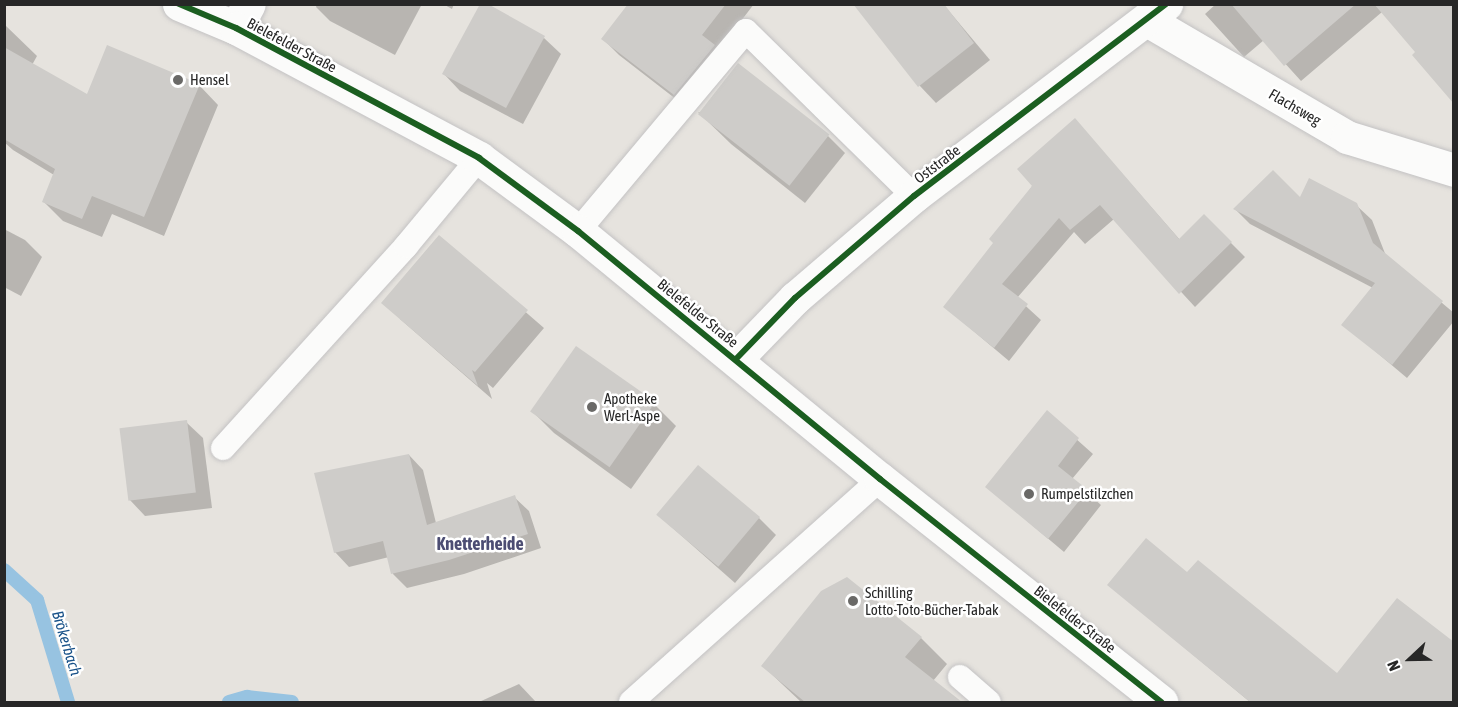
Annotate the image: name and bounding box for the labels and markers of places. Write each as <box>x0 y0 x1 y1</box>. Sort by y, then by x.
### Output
place label: Hensel <box>190 71 229 89</box>
marker: Hensel <box>171 73 185 87</box>
place label: Apotheke Werl-Aspe <box>604 389 660 424</box>
marker: Apotheke Werl-Aspe <box>585 400 599 414</box>
place label: Rumpelstilzchen <box>1041 485 1134 503</box>
marker: Rumpelstilzchen <box>1022 487 1036 501</box>
place label: Schilling Lotto-Toto-Bücher-Tabak <box>865 583 999 618</box>
marker: Schilling Lotto-Toto-Bücher-Tabak <box>846 594 860 608</box>

